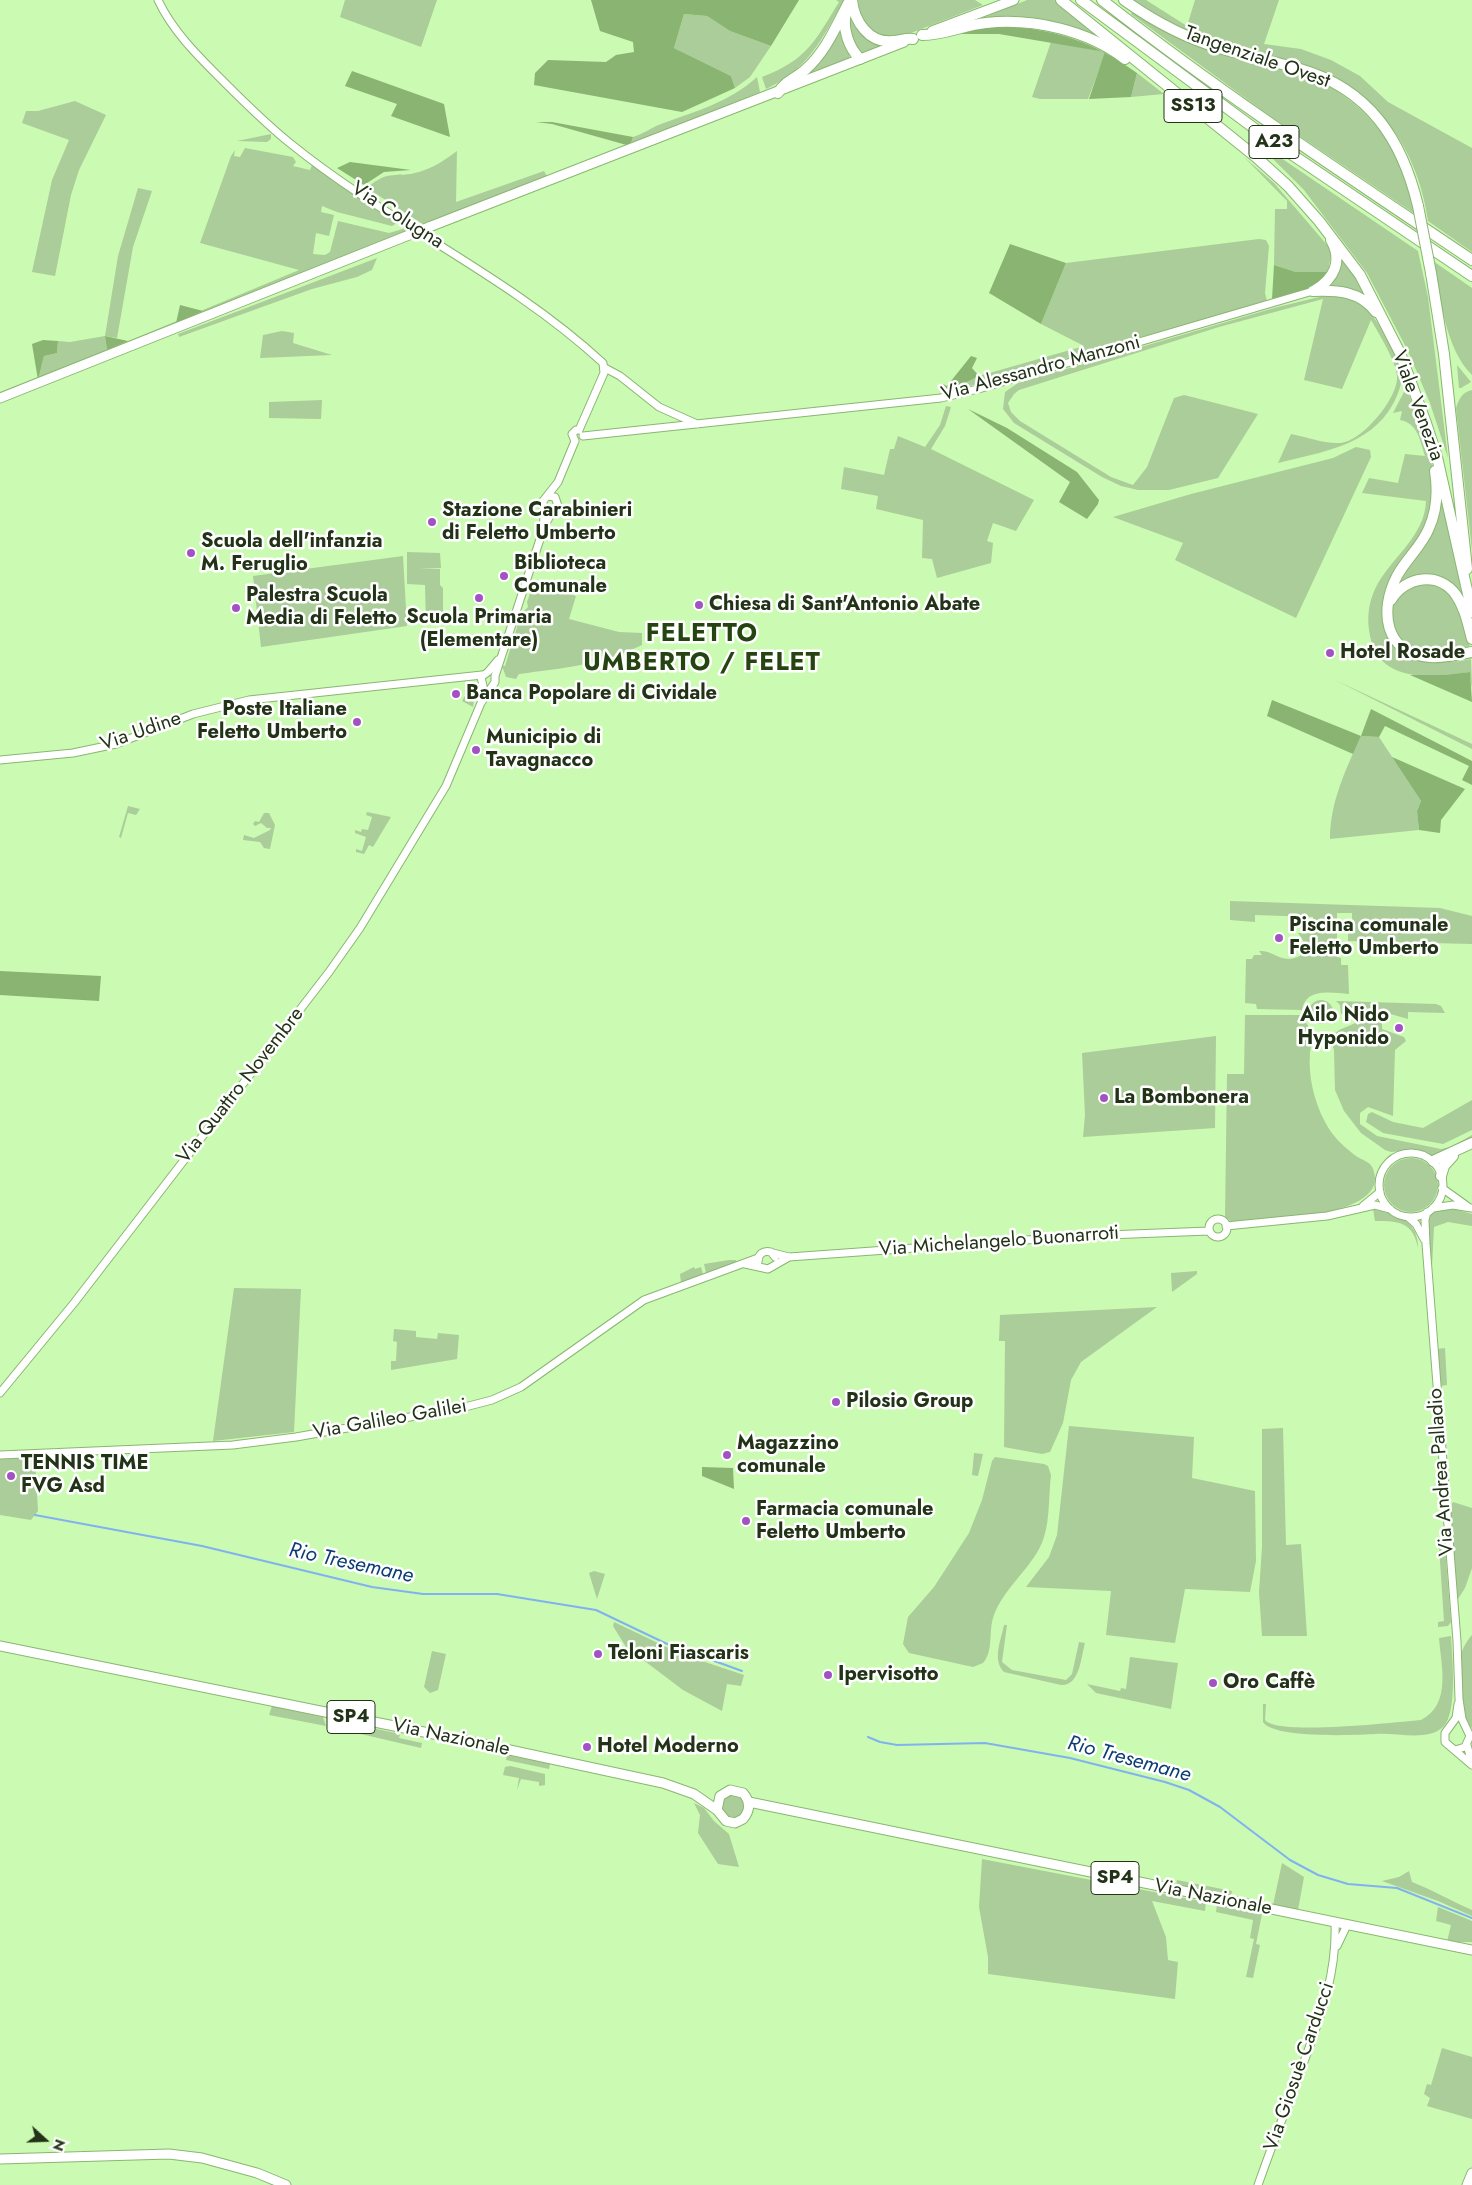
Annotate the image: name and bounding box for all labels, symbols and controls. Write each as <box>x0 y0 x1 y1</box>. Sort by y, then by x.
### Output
street label: Tangenziale Ovest <box>1181 22 1333 94</box>
road number: SS13 <box>1164 90 1222 122</box>
road number: A23 <box>1249 125 1299 158</box>
street label: Via Colugna <box>346 177 448 255</box>
street label: Via Alessandro Manzoni <box>939 331 1143 407</box>
street label: Viale Venezia <box>1386 348 1448 464</box>
place label: Stazione Carabinieri di Feletto Umberto <box>442 499 632 546</box>
marker: Stazione Carabinieri di Feletto Umberto <box>426 516 438 528</box>
place label: Scuola dell'infanzia M. Feruglio <box>201 530 383 577</box>
marker: Scuola dell'infanzia M. Feruglio <box>185 547 197 559</box>
place label: Biblioteca Comunale <box>514 552 607 599</box>
marker: Biblioteca Comunale <box>498 570 510 582</box>
place label: Palestra Scuola Media di Feletto <box>246 584 397 631</box>
marker: Scuola Primaria (Elementare) <box>473 592 485 604</box>
place label: Chiesa di Sant'Antonio Abate <box>709 593 980 617</box>
marker: Chiesa di Sant'Antonio Abate <box>693 599 705 611</box>
marker: Palestra Scuola Media di Feletto <box>230 602 242 614</box>
place label: Scuola Primaria (Elementare) <box>406 606 552 653</box>
district label: FELETTO UMBERTO / FELET <box>581 620 823 679</box>
place label: Hotel Rosade <box>1340 641 1465 665</box>
marker: Hotel Rosade <box>1324 647 1336 659</box>
place label: Banca Popolare di Cividale <box>466 682 717 706</box>
marker: Banca Popolare di Cividale <box>450 688 462 700</box>
place label: Poste Italiane Feletto Umberto <box>197 698 347 745</box>
street label: Via Udine <box>97 707 185 757</box>
marker: Poste Italiane Feletto Umberto <box>351 716 363 728</box>
place label: Municipio di Tavagnacco <box>486 726 601 773</box>
marker: Municipio di Tavagnacco <box>470 744 482 756</box>
place label: Piscina comunale Feletto Umberto <box>1289 914 1448 961</box>
marker: Piscina comunale Feletto Umberto <box>1273 932 1285 944</box>
street label: Via Quattro Novembre <box>173 1003 309 1169</box>
place label: Ailo Nido Hyponido <box>1298 1004 1389 1051</box>
marker: Ailo Nido Hyponido <box>1393 1022 1405 1034</box>
place label: La Bombonera <box>1114 1086 1249 1110</box>
marker: La Bombonera <box>1098 1092 1110 1104</box>
street label: Via Michelangelo Buonarroti <box>878 1222 1120 1262</box>
street label: Via Andrea Palladio <box>1424 1387 1460 1557</box>
place label: Pilosio Group <box>846 1390 973 1414</box>
street label: Via Galileo Galilei <box>311 1395 469 1445</box>
marker: Pilosio Group <box>830 1396 842 1408</box>
place label: Magazzino comunale <box>737 1432 839 1479</box>
marker: Magazzino comunale <box>721 1449 733 1461</box>
place label: TENNIS TIME FVG Asd <box>21 1452 148 1499</box>
marker: TENNIS TIME FVG Asd <box>5 1470 17 1482</box>
place label: Farmacia comunale Feletto Umberto <box>756 1498 934 1545</box>
marker: Farmacia comunale Feletto Umberto <box>740 1515 752 1527</box>
water label: Rio Tresemane <box>287 1539 415 1589</box>
place label: Teloni Fiascaris <box>608 1642 749 1666</box>
marker: Teloni Fiascaris <box>592 1648 604 1660</box>
place label: Ipervisotto <box>838 1663 939 1687</box>
marker: Ipervisotto <box>822 1669 834 1681</box>
place label: Oro Caffè <box>1223 1671 1315 1695</box>
marker: Oro Caffè <box>1207 1677 1219 1689</box>
road number: SP4 <box>327 1700 375 1734</box>
street label: Via Nazionale <box>390 1714 512 1762</box>
water label: Rio Tresemane <box>1065 1731 1193 1789</box>
place label: Hotel Moderno <box>597 1735 739 1759</box>
marker: Hotel Moderno <box>581 1741 593 1753</box>
road number: SP4 <box>1091 1862 1139 1895</box>
street label: Via Nazionale <box>1152 1875 1274 1921</box>
street label: Via Giosuè Carducci <box>1260 1979 1340 2155</box>
north arrow <box>20 2115 70 2165</box>
text: N <box>48 2136 70 2154</box>

